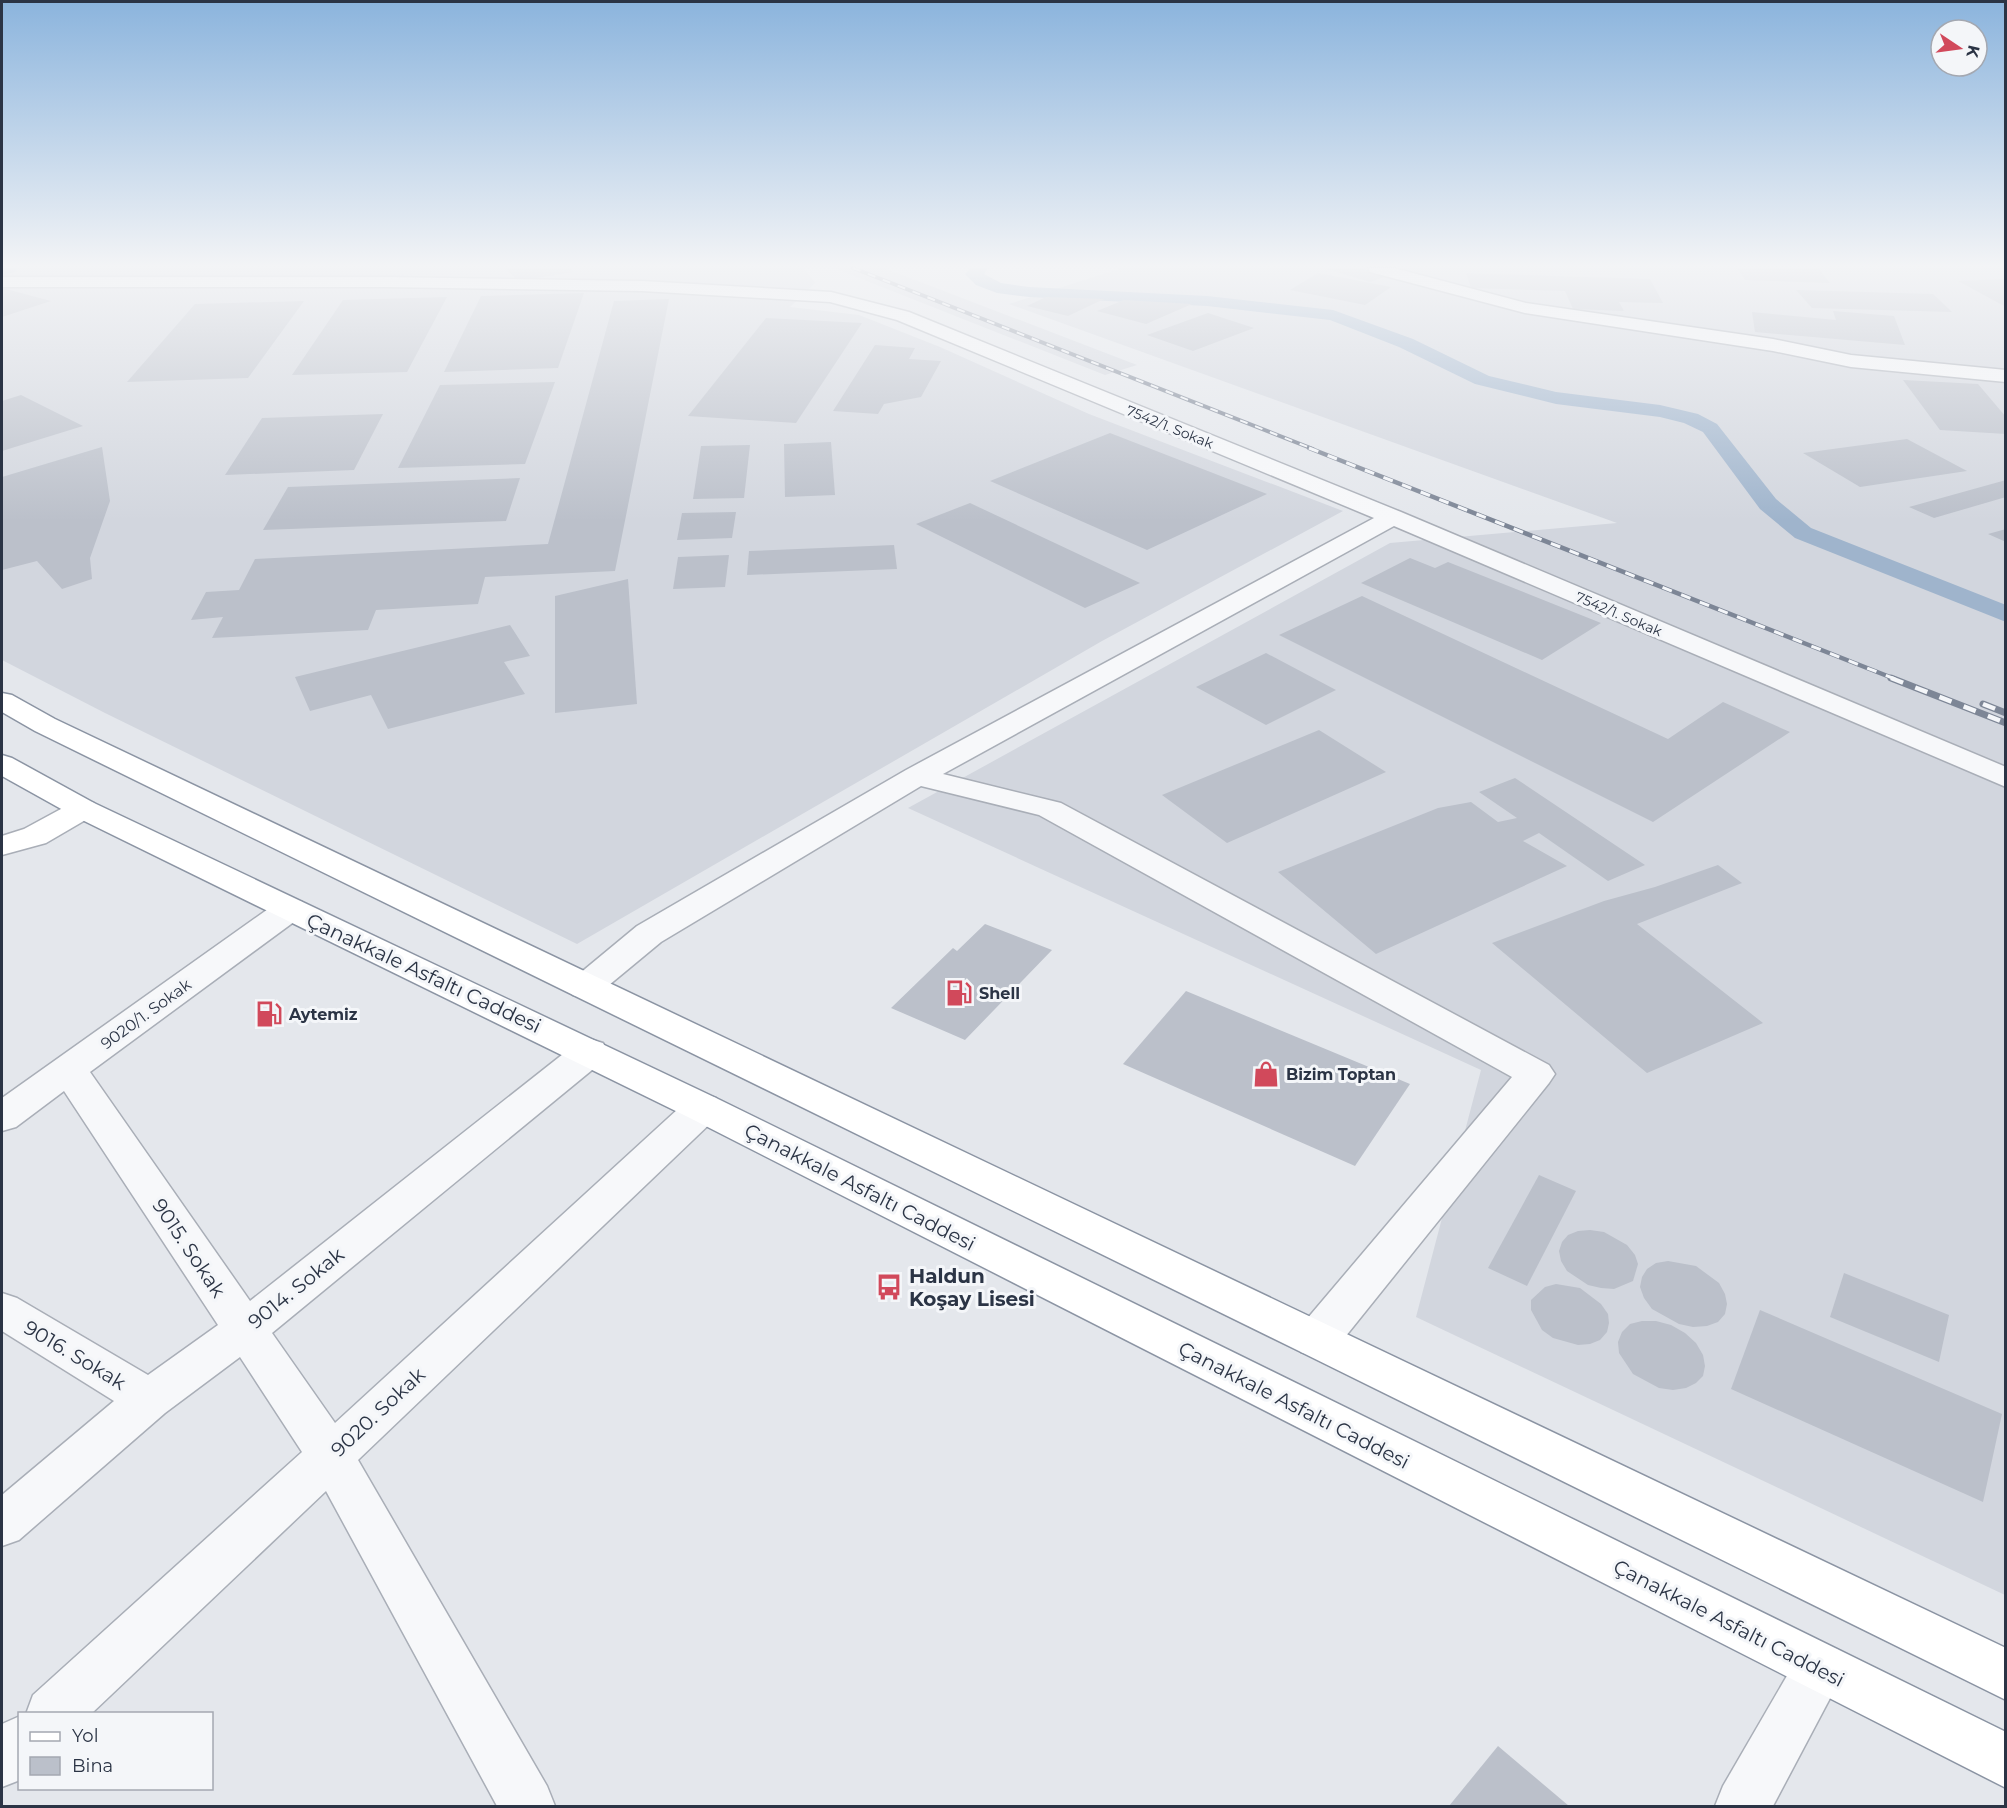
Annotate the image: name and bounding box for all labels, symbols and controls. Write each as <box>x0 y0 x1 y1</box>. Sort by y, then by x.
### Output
north arrow <box>1929 18 1989 78</box>
text: K <box>1962 43 1984 60</box>
street label: 7542/1. Sokak <box>1124 401 1217 453</box>
street label: 7542/1. Sokak <box>1573 588 1666 641</box>
street label: Çanakkale Asfaltı Caddesi <box>303 908 545 1038</box>
street label: 9020/1. Sokak <box>97 975 195 1053</box>
fuel station icon: Shell <box>944 978 974 1008</box>
place label: Shell <box>979 984 1020 1003</box>
fuel station icon: Aytemiz <box>254 999 284 1029</box>
place label: Aytemiz <box>288 1005 358 1024</box>
shop icon: Bizim Toptan <box>1251 1059 1281 1089</box>
place label: Bizim Toptan <box>1286 1065 1396 1084</box>
street label: Çanakkale Asfaltı Caddesi <box>741 1118 979 1256</box>
street label: 9015. Sokak <box>147 1194 231 1302</box>
street label: 9014. Sokak <box>243 1242 349 1334</box>
place label: Haldun Koşay Lisesi <box>909 1264 1035 1311</box>
bus stop icon: Haldun Koşay Lisesi <box>874 1272 904 1302</box>
street label: 9016. Sokak <box>20 1315 130 1395</box>
street label: Çanakkale Asfaltı Caddesi <box>1175 1336 1413 1474</box>
street label: 9020. Sokak <box>326 1362 430 1462</box>
street label: Çanakkale Asfaltı Caddesi <box>1610 1554 1848 1692</box>
legend <box>18 1712 213 1790</box>
text: Yol <box>72 1725 98 1747</box>
text: Bina <box>72 1755 113 1777</box>

